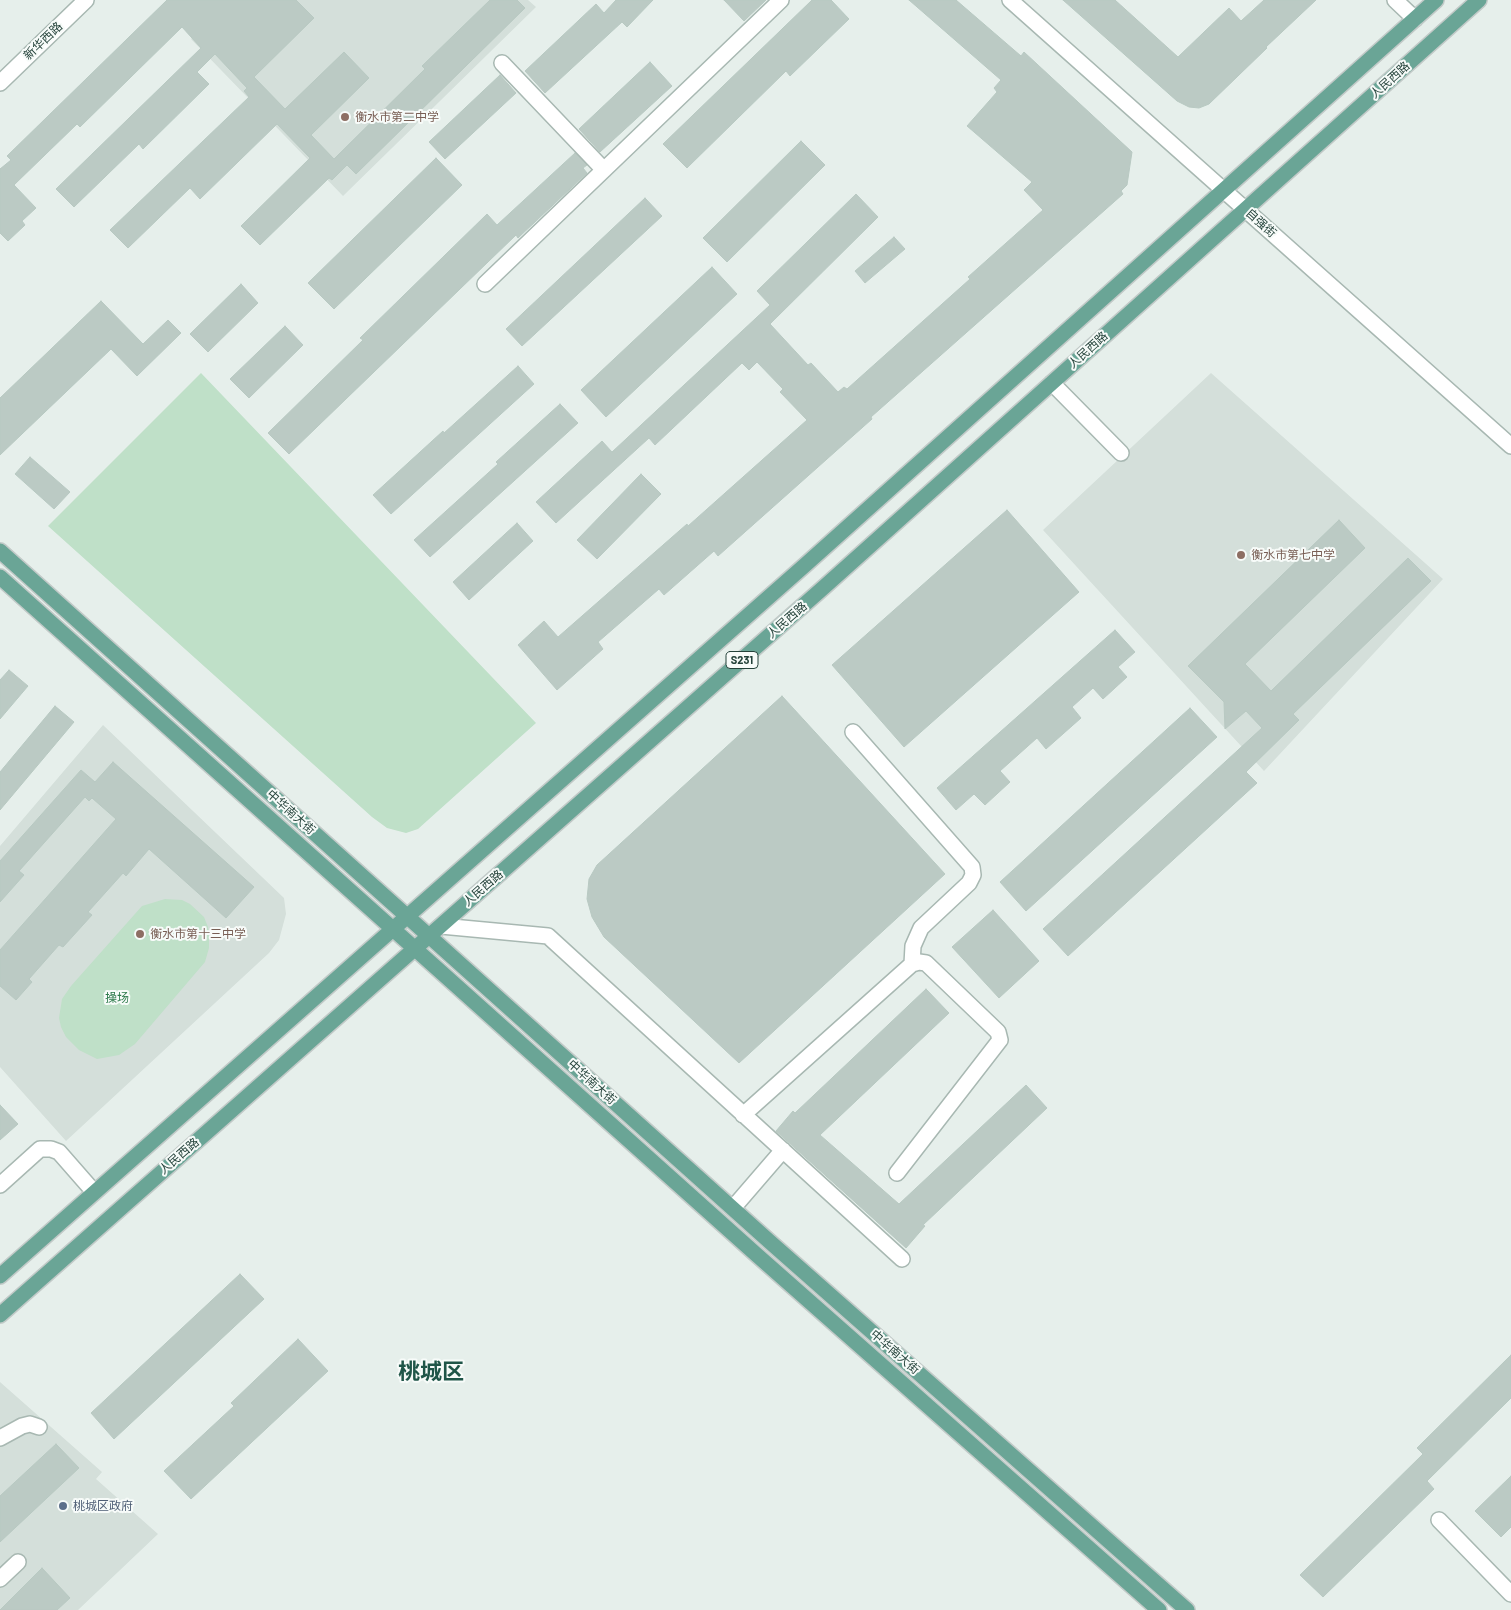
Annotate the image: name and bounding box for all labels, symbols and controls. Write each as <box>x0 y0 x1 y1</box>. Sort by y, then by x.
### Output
street label: 新华西路 <box>21 19 65 63</box>
street label: 人民西路 <box>1367 59 1413 101</box>
place label: 衡水市第二中学 <box>355 110 439 124</box>
marker: 衡水市第二中学 <box>339 111 351 123</box>
street label: 自强街 <box>1243 206 1279 240</box>
street label: 人民西路 <box>1065 329 1111 371</box>
place label: 衡水市第七中学 <box>1251 548 1335 562</box>
marker: 衡水市第七中学 <box>1235 549 1247 561</box>
street label: 人民西路 <box>764 599 810 641</box>
road number: S231 <box>726 652 758 668</box>
street label: 中华南大街 <box>264 787 318 837</box>
street label: 人民西路 <box>460 867 506 909</box>
place label: 衡水市第十三中学 <box>150 927 246 941</box>
marker: 衡水市第十三中学 <box>134 928 146 940</box>
park label: 操场 <box>105 991 129 1005</box>
street label: 中华南大街 <box>565 1057 619 1107</box>
street label: 人民西路 <box>156 1135 202 1177</box>
street label: 中华南大街 <box>868 1327 922 1377</box>
district label: 桃城区 <box>398 1359 464 1385</box>
place label: 桃城区政府 <box>73 1499 133 1513</box>
marker: 桃城区政府 <box>57 1500 69 1512</box>

